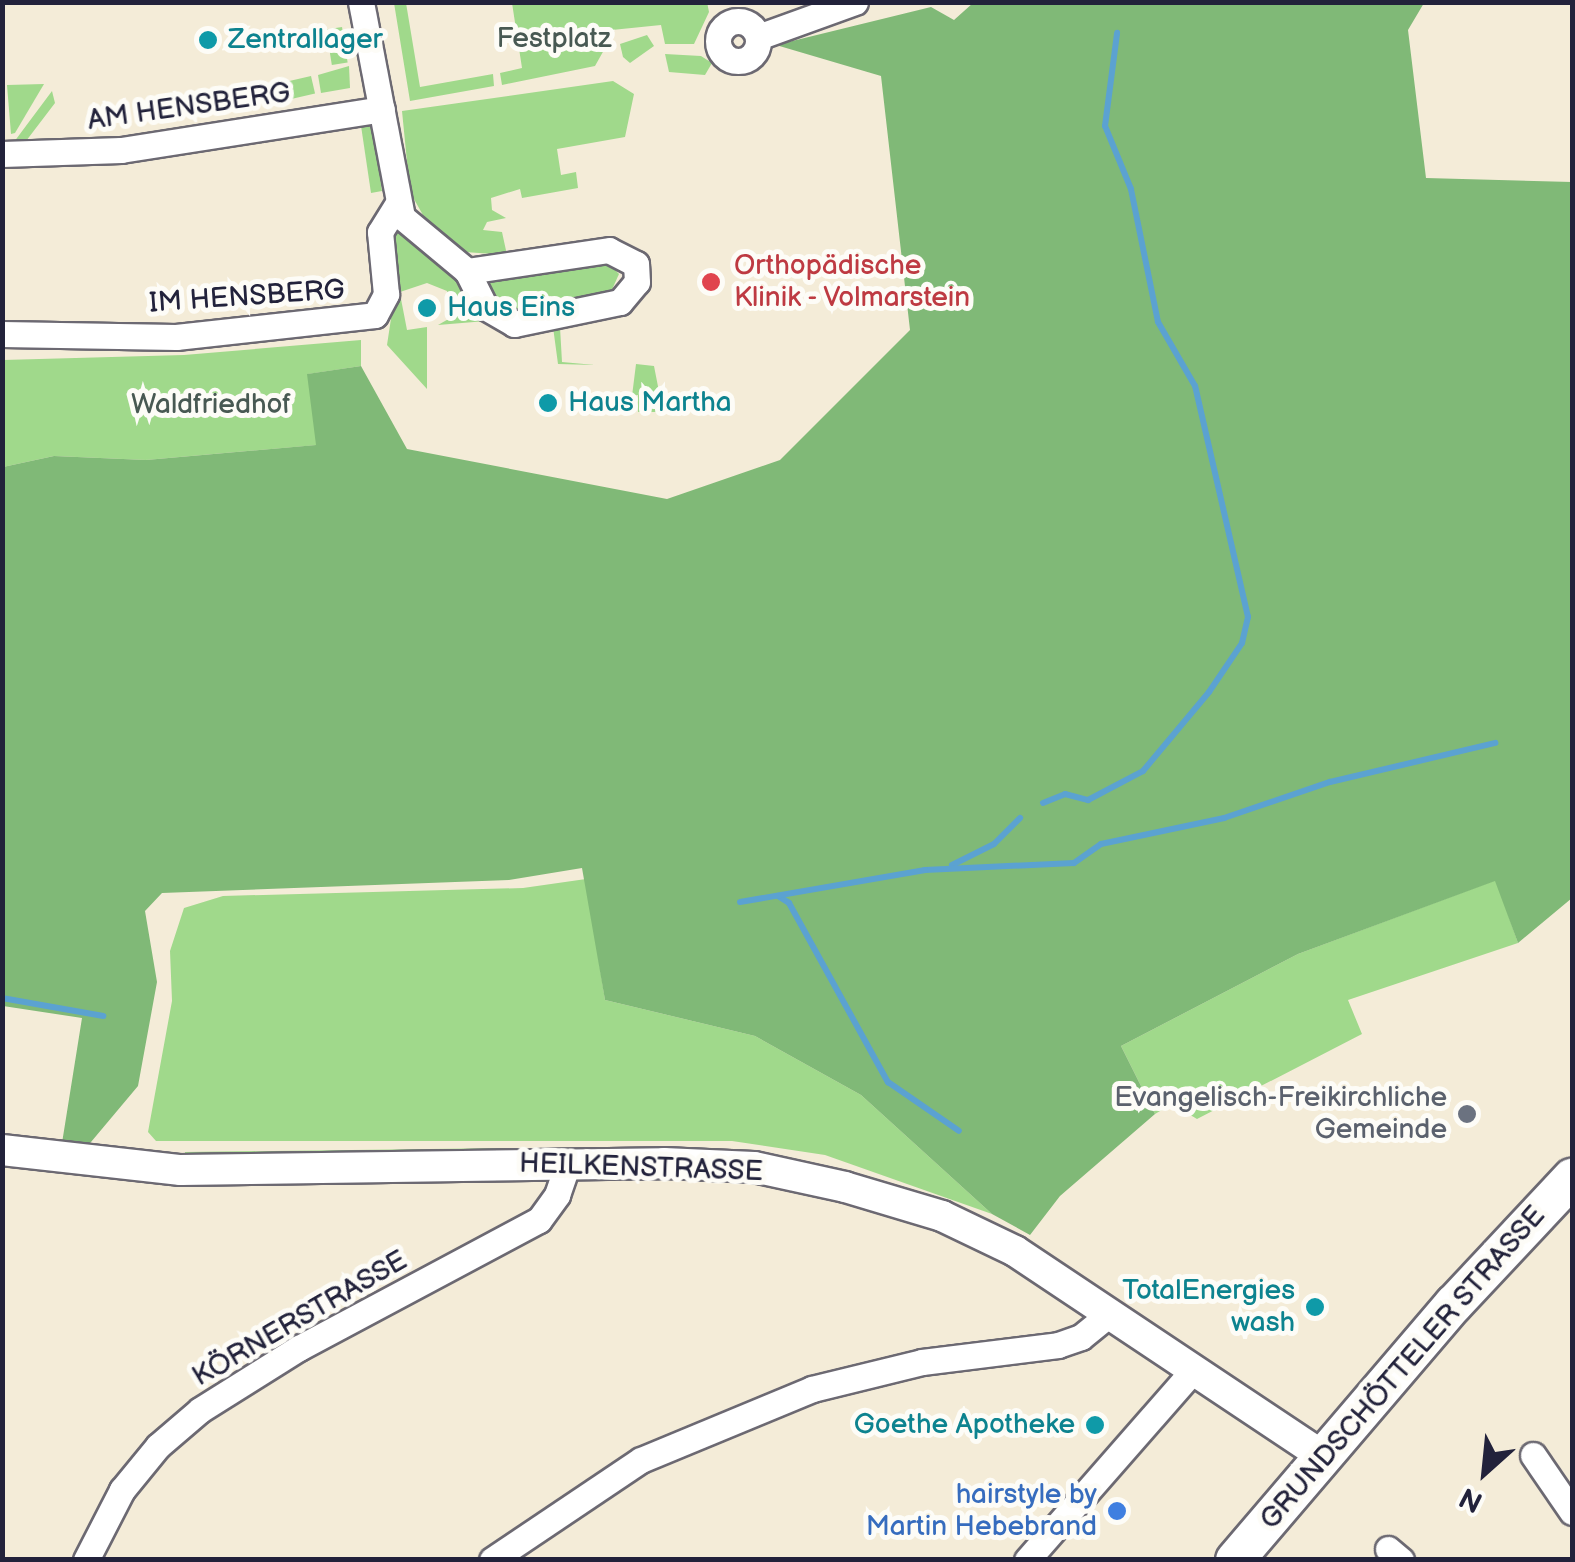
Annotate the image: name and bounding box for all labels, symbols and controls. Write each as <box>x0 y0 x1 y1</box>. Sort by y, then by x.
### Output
park label: Festplatz <box>496 22 612 56</box>
place label: Zentrallager <box>228 23 383 57</box>
marker: Zentrallager <box>197 29 219 51</box>
street label: AM HENSBERG <box>86 76 292 138</box>
place label: Orthopädische Klinik - Volmarstein <box>734 249 973 315</box>
marker: Orthopädische Klinik - Volmarstein <box>698 269 724 295</box>
street label: IM HENSBERG <box>148 273 346 321</box>
place label: Haus Eins <box>447 291 575 325</box>
marker: Haus Eins <box>416 297 438 319</box>
place label: Haus Martha <box>568 386 732 420</box>
park label: Waldfriedhof <box>131 388 291 422</box>
marker: Haus Martha <box>537 392 559 414</box>
place label: Evangelisch-Freikirchliche Gemeinde <box>1114 1081 1447 1147</box>
marker: Evangelisch-Freikirchliche Gemeinde <box>1456 1103 1478 1125</box>
street label: HEILKENSTRASSE <box>519 1147 763 1189</box>
street label: GRUNDSCHÖTTELER STRASSE <box>1253 1199 1553 1537</box>
street label: KÖRNERSTRASSE <box>187 1244 413 1394</box>
place label: TotalEnergies wash <box>1122 1274 1295 1340</box>
marker: TotalEnergies wash <box>1304 1296 1326 1318</box>
place label: Goethe Apotheke <box>854 1408 1075 1442</box>
marker: Goethe Apotheke <box>1084 1414 1106 1436</box>
north arrow <box>1435 1422 1535 1522</box>
place label: hairstyle by Martin Hebebrand <box>866 1478 1097 1544</box>
marker: hairstyle by Martin Hebebrand <box>1106 1500 1128 1522</box>

